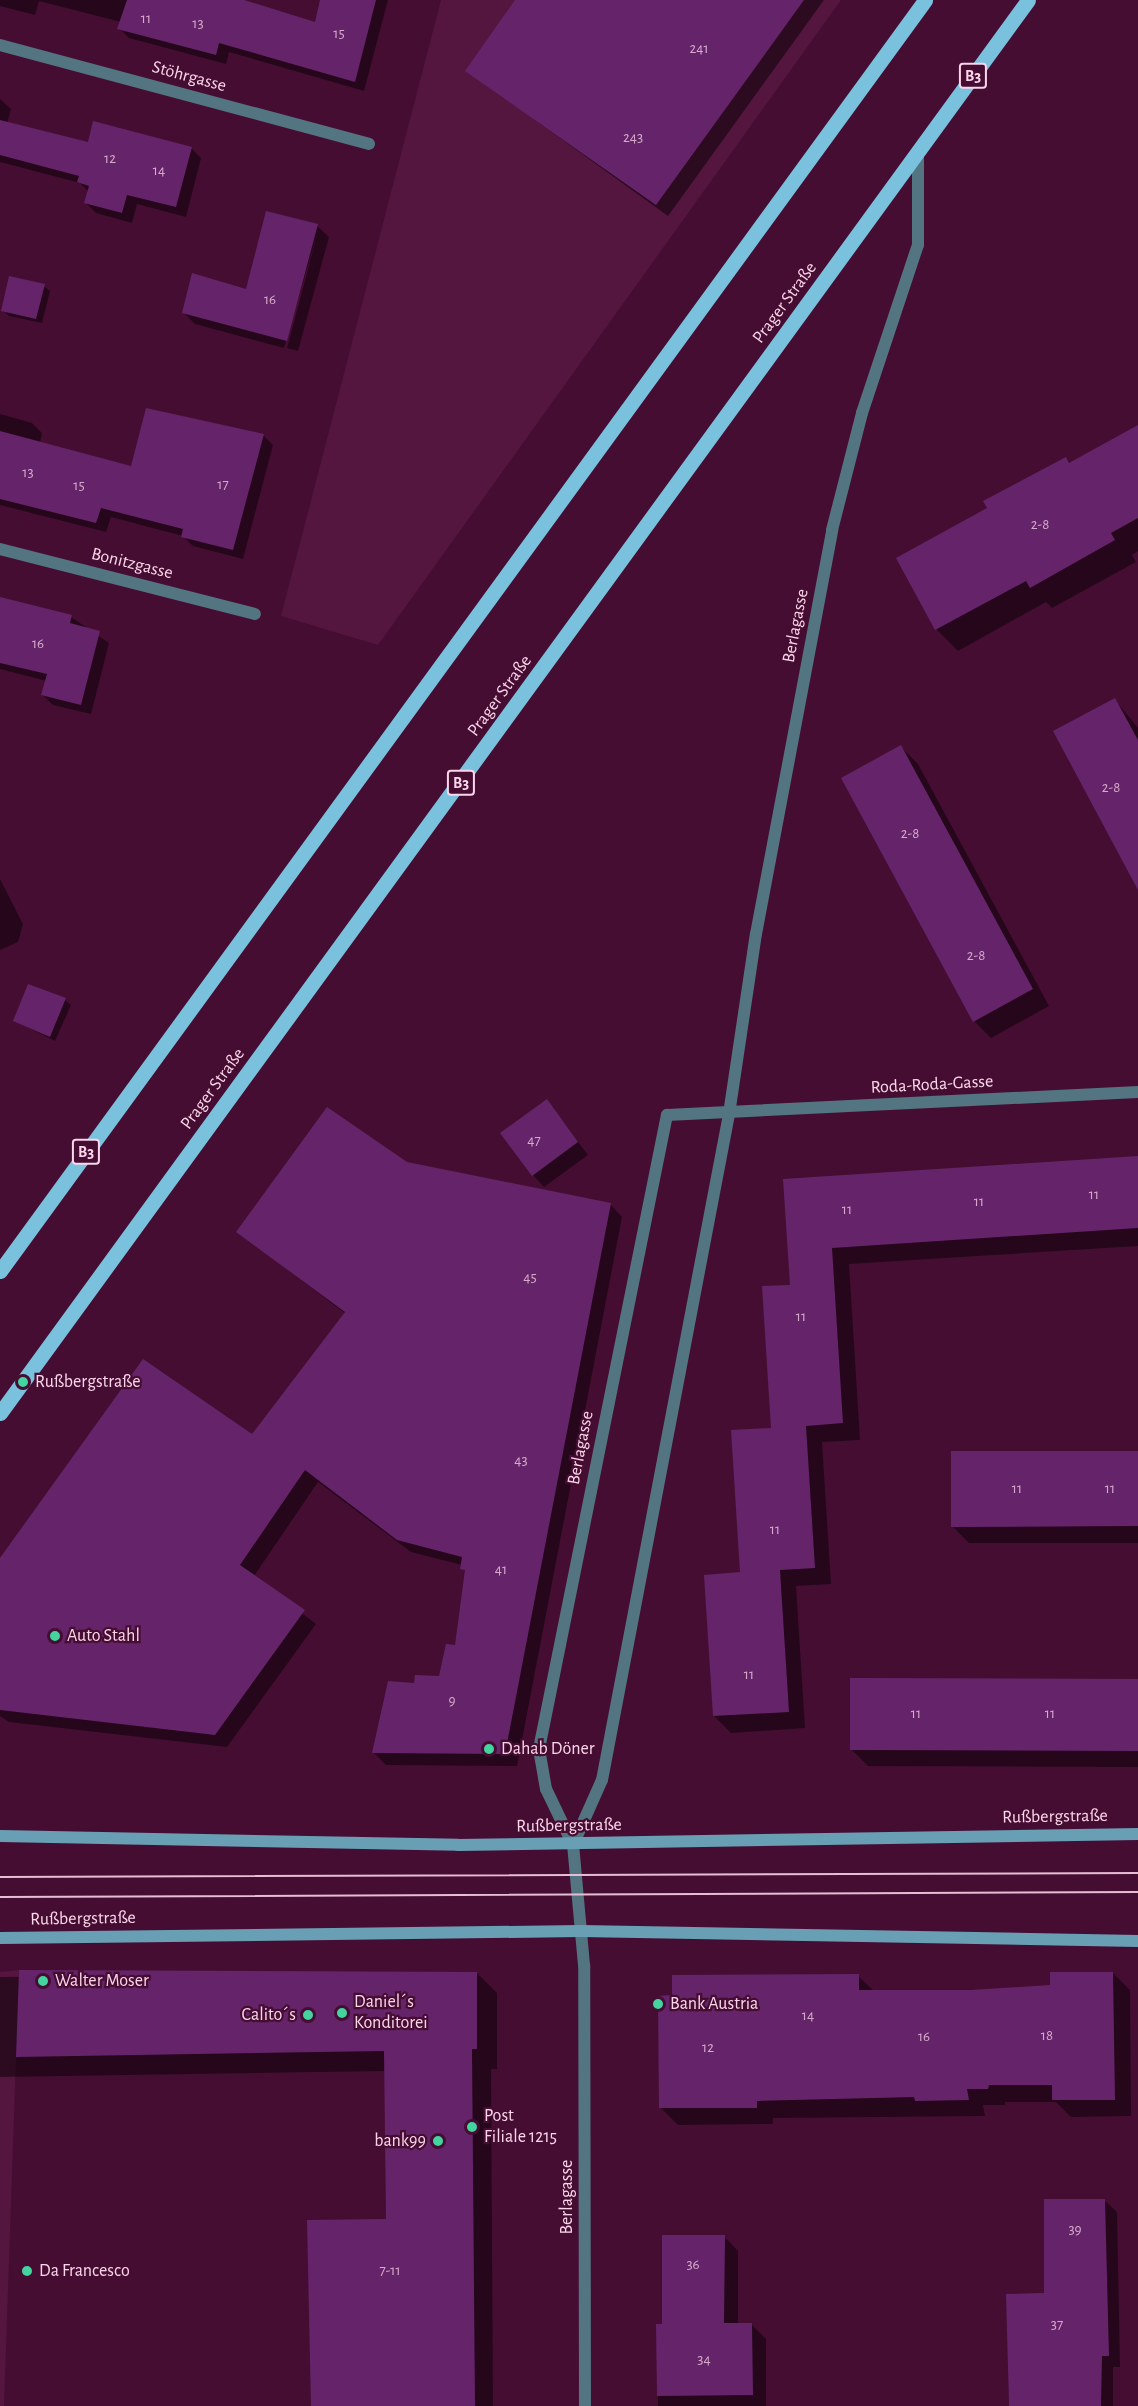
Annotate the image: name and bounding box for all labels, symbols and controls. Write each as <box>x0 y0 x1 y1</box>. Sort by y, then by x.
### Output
house number: 11 <box>141 10 151 28</box>
house number: 13 <box>192 15 204 33</box>
house number: 15 <box>333 25 345 43</box>
house number: 241 <box>689 40 709 58</box>
street label: Stöhrgasse <box>149 57 229 97</box>
road number: B3 <box>958 63 988 89</box>
house number: 243 <box>623 129 643 147</box>
house number: 12 <box>104 150 116 168</box>
house number: 14 <box>153 162 165 180</box>
street label: Prager Straße <box>748 258 822 348</box>
house number: 16 <box>264 291 276 309</box>
house number: 13 <box>22 464 34 482</box>
house number: 17 <box>217 476 229 494</box>
house number: 15 <box>73 477 85 495</box>
house number: 2-8 <box>1031 516 1049 534</box>
street label: Bonitzgasse <box>89 543 175 585</box>
street label: Berlagasse <box>778 587 814 665</box>
house number: 16 <box>32 635 44 653</box>
street label: Prager Straße <box>463 651 537 741</box>
road number: B3 <box>446 770 476 796</box>
house number: 2-8 <box>1102 779 1120 797</box>
house number: 2-8 <box>901 825 919 843</box>
house number: 2-8 <box>967 947 985 965</box>
street label: Prager Straße <box>176 1044 250 1134</box>
street label: Roda-Roda-Gasse <box>870 1071 994 1099</box>
house number: 47 <box>527 1132 541 1150</box>
road number: B3 <box>71 1139 101 1165</box>
house number: 11 <box>1089 1186 1099 1204</box>
house number: 11 <box>974 1193 984 1211</box>
house number: 11 <box>842 1201 852 1219</box>
house number: 45 <box>523 1269 537 1287</box>
house number: 11 <box>796 1308 806 1326</box>
place label: Rußbergstraße <box>35 1371 141 1393</box>
marker: Rußbergstraße <box>16 1375 30 1389</box>
street label: Berlagasse <box>563 1409 599 1487</box>
house number: 43 <box>514 1452 528 1470</box>
house number: 11 <box>1012 1480 1022 1498</box>
house number: 11 <box>1105 1480 1115 1498</box>
house number: 11 <box>770 1521 780 1539</box>
house number: 41 <box>495 1561 507 1579</box>
place label: Auto Stahl <box>67 1625 140 1647</box>
marker: Auto Stahl <box>48 1629 62 1643</box>
house number: 11 <box>744 1666 754 1684</box>
house number: 9 <box>448 1692 456 1710</box>
house number: 11 <box>911 1705 921 1723</box>
house number: 11 <box>1045 1705 1055 1723</box>
place label: Dahab Döner <box>501 1738 595 1760</box>
marker: Dahab Döner <box>482 1742 496 1756</box>
street label: Rußbergstraße <box>1002 1805 1108 1829</box>
street label: Rußbergstraße <box>516 1814 622 1838</box>
street label: Rußbergstraße <box>30 1907 136 1931</box>
place label: Walter Moser <box>55 1970 149 1992</box>
marker: Walter Moser <box>36 1974 50 1988</box>
place label: Daniel´s Konditorei <box>354 1992 428 2034</box>
place label: Bank Austria <box>670 1993 758 2015</box>
marker: Bank Austria <box>651 1997 665 2011</box>
place label: Calito´s <box>242 2004 296 2026</box>
marker: Daniel´s Konditorei <box>335 2006 349 2020</box>
house number: 14 <box>802 2007 814 2025</box>
marker: Calito´s <box>301 2008 315 2022</box>
house number: 18 <box>1041 2027 1053 2045</box>
house number: 16 <box>918 2028 930 2046</box>
house number: 12 <box>702 2039 714 2057</box>
place label: Post Filiale 1215 <box>484 2106 557 2148</box>
marker: Post Filiale 1215 <box>465 2120 479 2134</box>
place label: bank99 <box>374 2130 426 2152</box>
marker: bank99 <box>431 2134 445 2148</box>
street label: Berlagasse <box>556 2160 578 2234</box>
house number: 39 <box>1068 2221 1082 2239</box>
house number: 36 <box>686 2256 700 2274</box>
place label: Da Francesco <box>39 2260 130 2282</box>
house number: 7-11 <box>379 2262 401 2280</box>
marker: Da Francesco <box>20 2264 34 2278</box>
house number: 37 <box>1051 2316 1063 2334</box>
house number: 34 <box>697 2351 711 2369</box>

